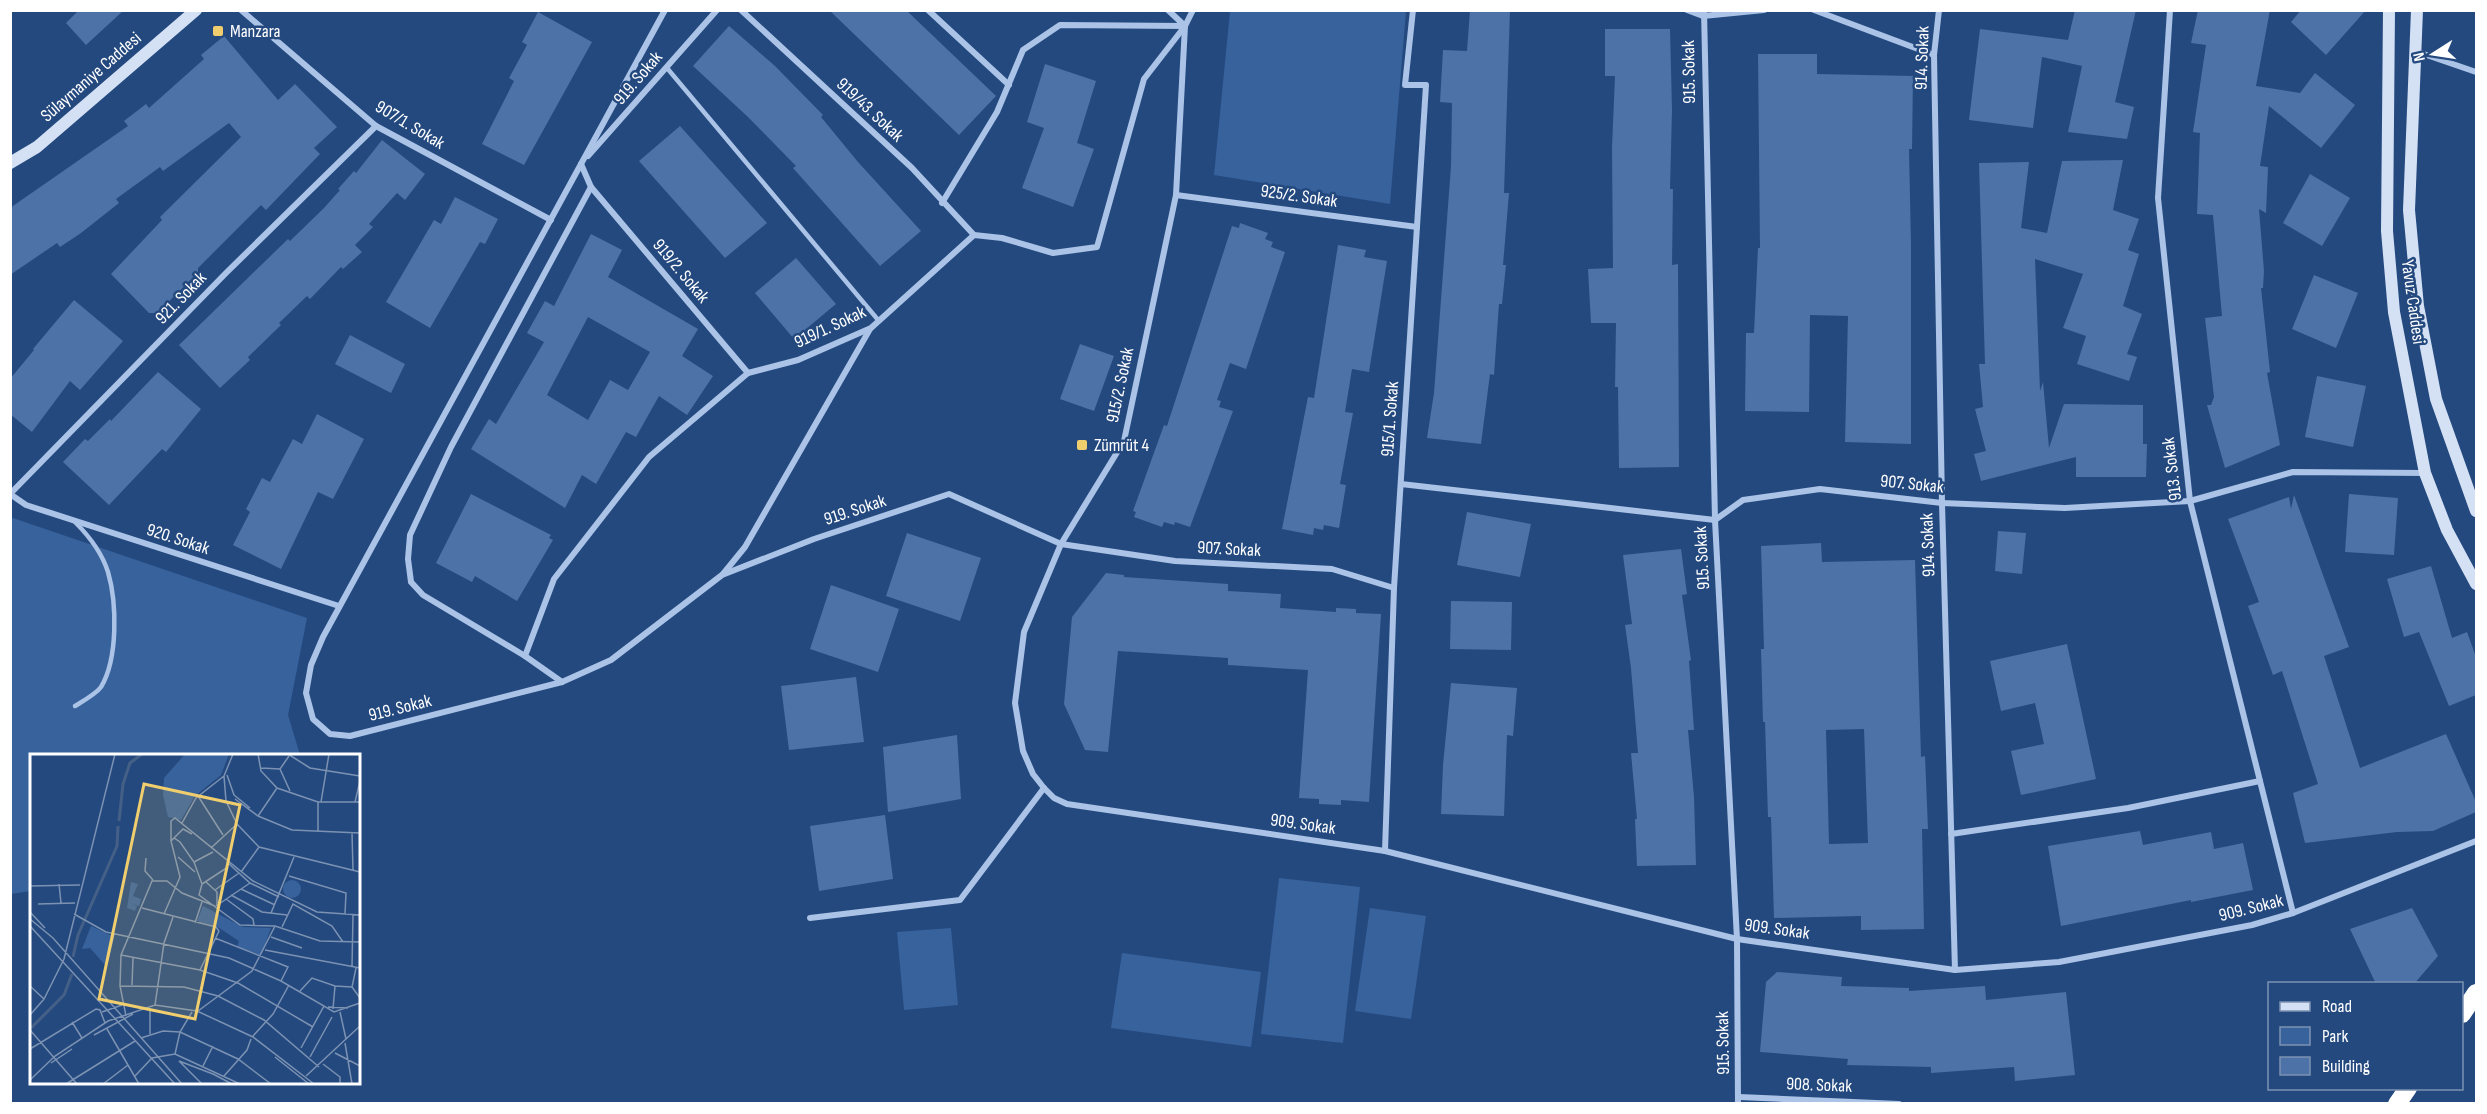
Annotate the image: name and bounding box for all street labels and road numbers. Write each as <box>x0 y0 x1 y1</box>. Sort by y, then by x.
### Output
street label: 914. Sokak <box>1910 26 1934 90</box>
street label: Sülaymaniye Caddesi <box>36 28 146 126</box>
street label: 915. Sokak <box>1678 40 1700 104</box>
street label: 919. Sokak <box>609 47 667 109</box>
street label: 919/43. Sokak <box>832 74 908 146</box>
street label: 907/1. Sokak <box>372 96 449 154</box>
street label: 925/2. Sokak <box>1259 180 1339 212</box>
street label: 919/2. Sokak <box>648 235 714 307</box>
street label: Yavuz Caddesi <box>2397 259 2429 345</box>
street label: 921. Sokak <box>151 267 211 328</box>
street label: 919/1. Sokak <box>791 301 869 353</box>
street label: 915/2. Sokak <box>1102 345 1138 424</box>
street label: 915/1. Sokak <box>1377 380 1403 457</box>
street label: 913. Sokak <box>2158 436 2186 502</box>
street label: 907. Sokak <box>1879 470 1945 498</box>
street label: 919. Sokak <box>821 490 889 530</box>
street label: 914. Sokak <box>1916 513 1940 577</box>
street label: 920. Sokak <box>144 519 212 559</box>
street label: 915. Sokak <box>1690 526 1714 590</box>
street label: 907. Sokak <box>1197 537 1261 561</box>
street label: 919. Sokak <box>366 690 434 726</box>
street label: 909. Sokak <box>1269 809 1337 839</box>
street label: 909. Sokak <box>2217 890 2286 926</box>
street label: 909. Sokak <box>1743 914 1811 944</box>
street label: 915. Sokak <box>1712 1011 1734 1075</box>
street label: 908. Sokak <box>1786 1073 1852 1097</box>

